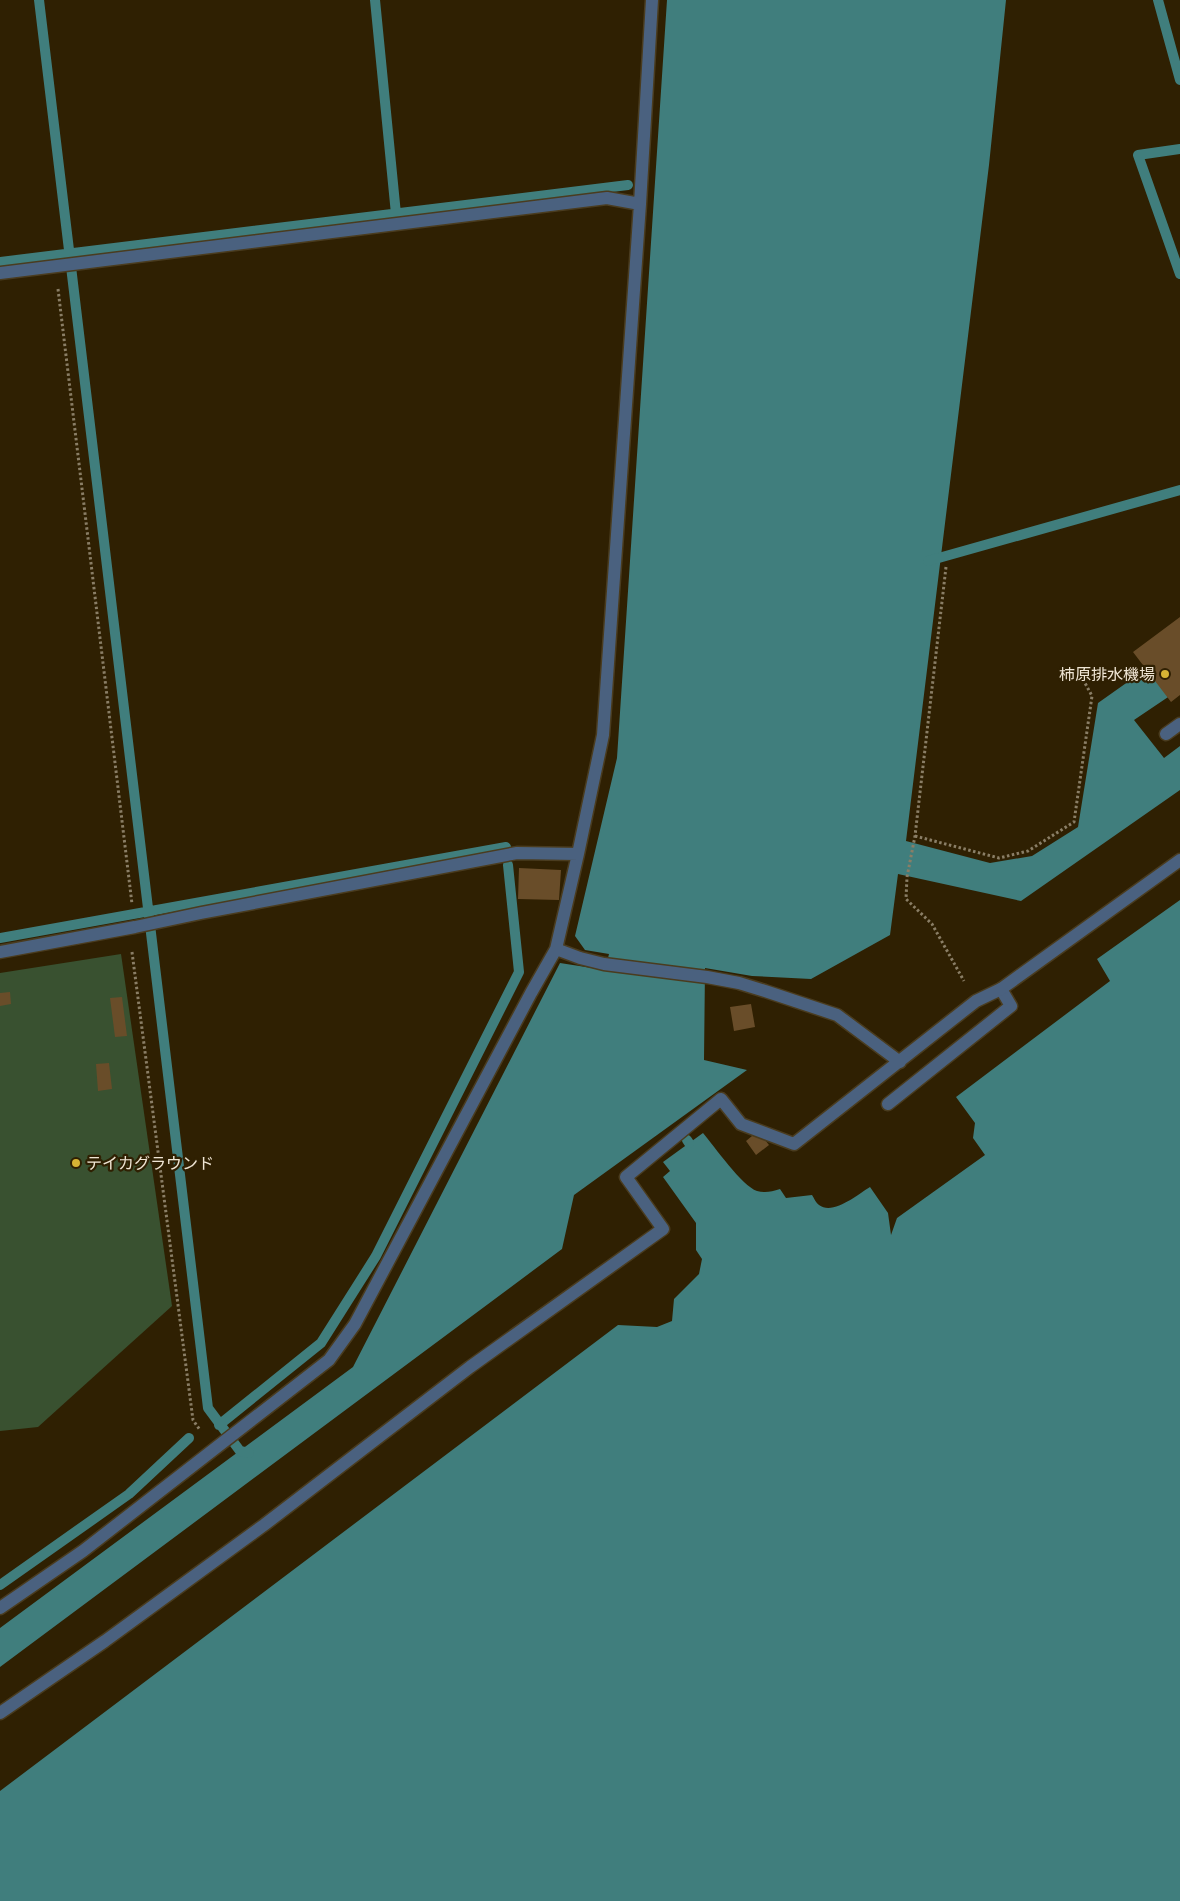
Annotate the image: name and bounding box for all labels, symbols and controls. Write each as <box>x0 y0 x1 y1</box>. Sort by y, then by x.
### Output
place label: 柿原排水機場 <box>1059 664 1155 684</box>
marker: 柿原排水機場 <box>1159 668 1171 680</box>
place label: テイカグラウンド <box>86 1153 214 1173</box>
marker: テイカグラウンド <box>70 1157 82 1169</box>

